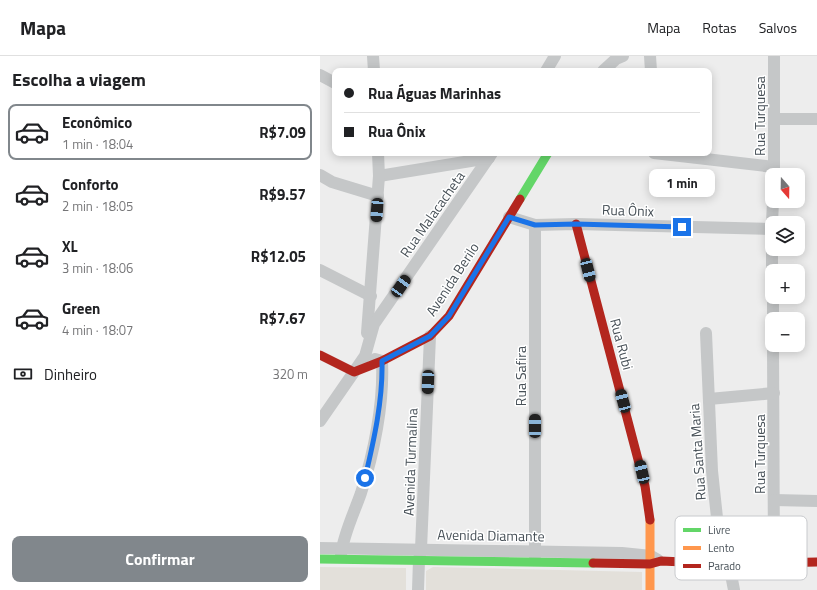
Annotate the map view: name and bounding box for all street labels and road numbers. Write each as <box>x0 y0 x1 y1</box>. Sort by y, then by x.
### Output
street label: Rua Turquesa <box>749 76 770 156</box>
street label: Rua Malacacheta <box>394 167 470 261</box>
street label: Rua Ônix <box>602 199 655 221</box>
street label: Avenida Berilo <box>420 238 484 320</box>
street label: Rua Rubi <box>605 316 639 372</box>
street label: Rua Safira <box>510 346 531 406</box>
street label: Rua Santa Maria <box>683 403 711 501</box>
street label: Avenida Turmalina <box>398 408 422 516</box>
street label: Rua Turquesa <box>749 414 770 494</box>
street label: Avenida Diamante <box>437 524 545 546</box>

